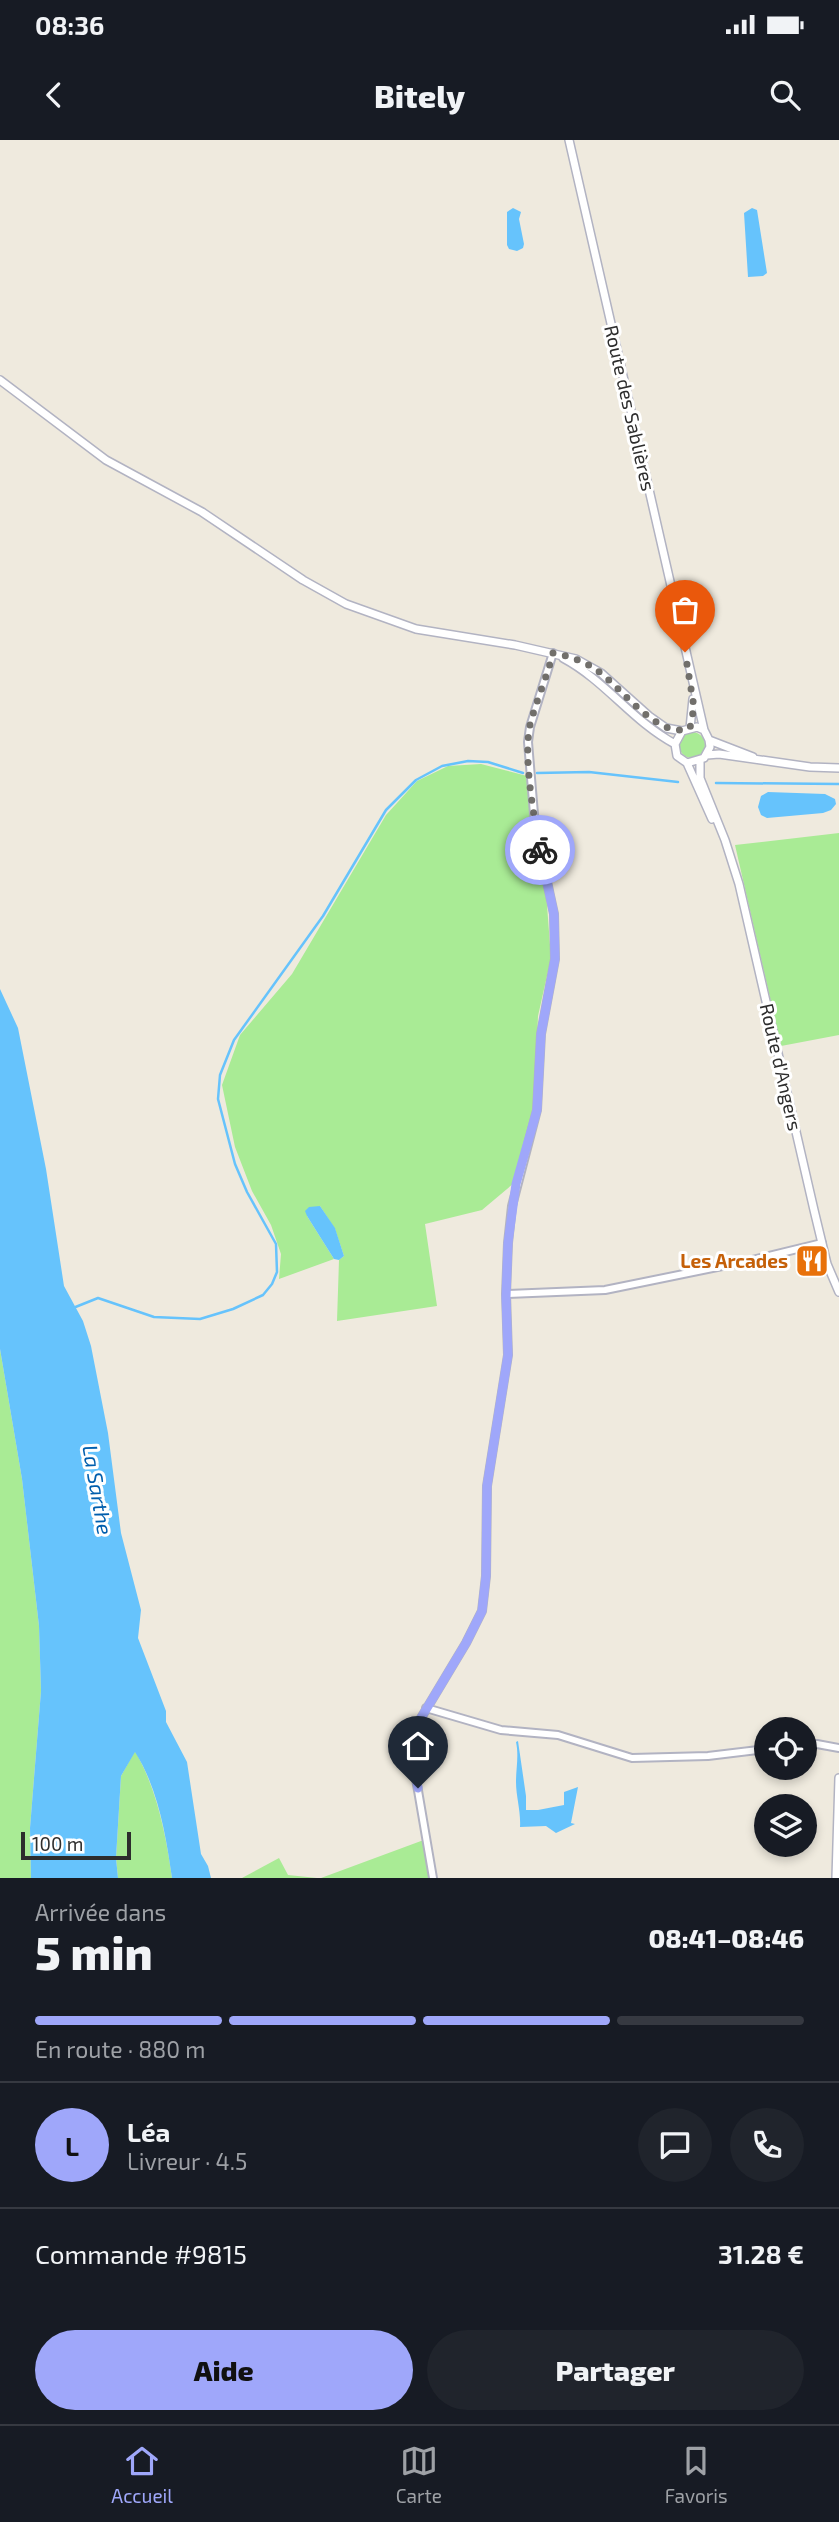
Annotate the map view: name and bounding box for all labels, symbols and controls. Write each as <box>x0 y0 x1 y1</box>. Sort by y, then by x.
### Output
text: 08:36 <box>35 9 104 40</box>
icon: back <box>35 76 73 114</box>
text: Bitely <box>374 76 465 114</box>
icon: search <box>766 76 804 114</box>
street label: Route des Sablières <box>600 323 661 493</box>
pin <box>655 580 715 652</box>
icon: bag <box>666 591 704 629</box>
courier <box>505 815 575 885</box>
icon: bike <box>521 831 559 869</box>
street label: Route d'Angers <box>756 1001 807 1133</box>
restaurant icon: Les Arcades <box>793 1242 831 1280</box>
place label: Les Arcades <box>680 1249 788 1272</box>
water label: La Sarthe <box>78 1443 119 1537</box>
pin <box>388 1716 448 1788</box>
map controls <box>754 1717 817 1857</box>
button: locate <box>754 1717 817 1780</box>
icon: home <box>399 1727 437 1765</box>
button: layers <box>754 1794 817 1857</box>
scale bar <box>21 1829 131 1861</box>
text: 100 m <box>32 1832 83 1855</box>
text: Arrivée dans <box>35 1898 166 1926</box>
text: 08:41–08:46 <box>648 1922 804 1953</box>
text: 5 min <box>35 1924 153 1979</box>
text: En route · 880 m <box>35 2035 205 2063</box>
button: chat <box>638 2108 712 2182</box>
button: phone <box>730 2108 804 2182</box>
text: Léa <box>127 2116 170 2147</box>
text: L <box>65 2130 79 2161</box>
text: Livreur · 4.5 <box>127 2147 247 2175</box>
text: Commande #9815 <box>35 2238 247 2269</box>
text: 31.28 € <box>718 2238 804 2269</box>
button: Aide <box>35 2330 413 2410</box>
button: Partager <box>427 2330 804 2410</box>
tab: Accueil <box>111 2442 173 2507</box>
tab: Carte <box>396 2442 442 2507</box>
tab: Favoris <box>665 2442 728 2507</box>

